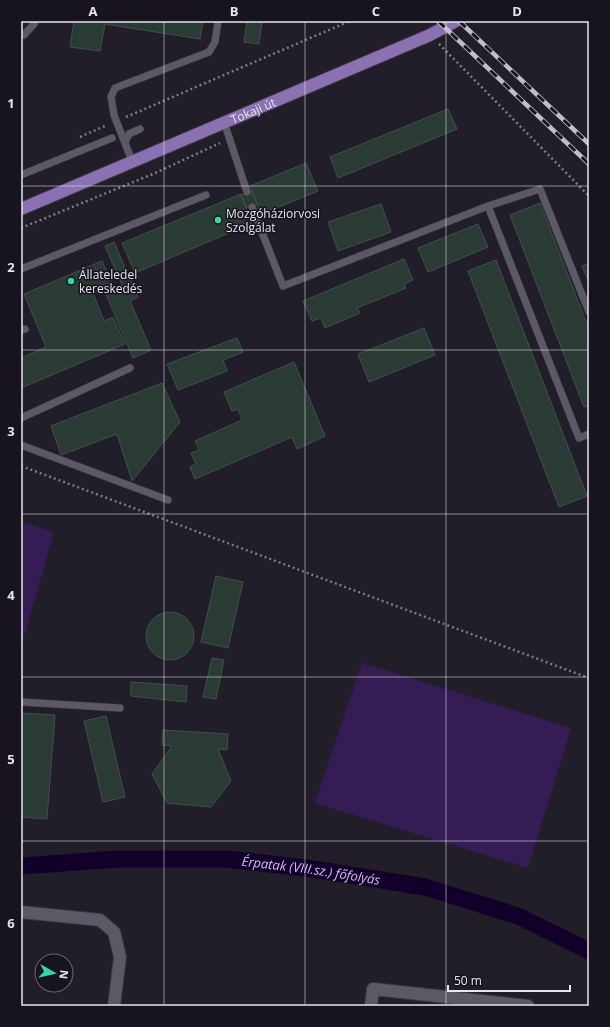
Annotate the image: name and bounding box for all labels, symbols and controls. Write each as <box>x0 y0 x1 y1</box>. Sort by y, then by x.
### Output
text: A <box>89 2 98 20</box>
text: B <box>230 2 239 20</box>
text: C <box>372 2 380 20</box>
text: D <box>512 2 522 20</box>
street label: Tokaji út <box>228 93 278 127</box>
text: 1 <box>7 94 15 112</box>
place label: Mozgóháziorvosi Szolgálat <box>226 205 320 236</box>
marker: Mozgóháziorvosi Szolgálat <box>213 215 223 225</box>
text: 2 <box>7 258 15 276</box>
place label: Állateledel kereskedés <box>79 266 143 297</box>
marker: Állateledel kereskedés <box>66 276 76 286</box>
text: 3 <box>7 422 15 440</box>
text: 4 <box>7 586 15 604</box>
text: 5 <box>7 750 15 768</box>
water label: Érpatak (VIII.sz.) főfolyás <box>241 852 382 889</box>
text: 6 <box>7 914 15 932</box>
north arrow <box>34 953 74 993</box>
scale bar <box>448 967 570 993</box>
text: N <box>56 969 72 980</box>
text: 50 m <box>454 972 482 989</box>

